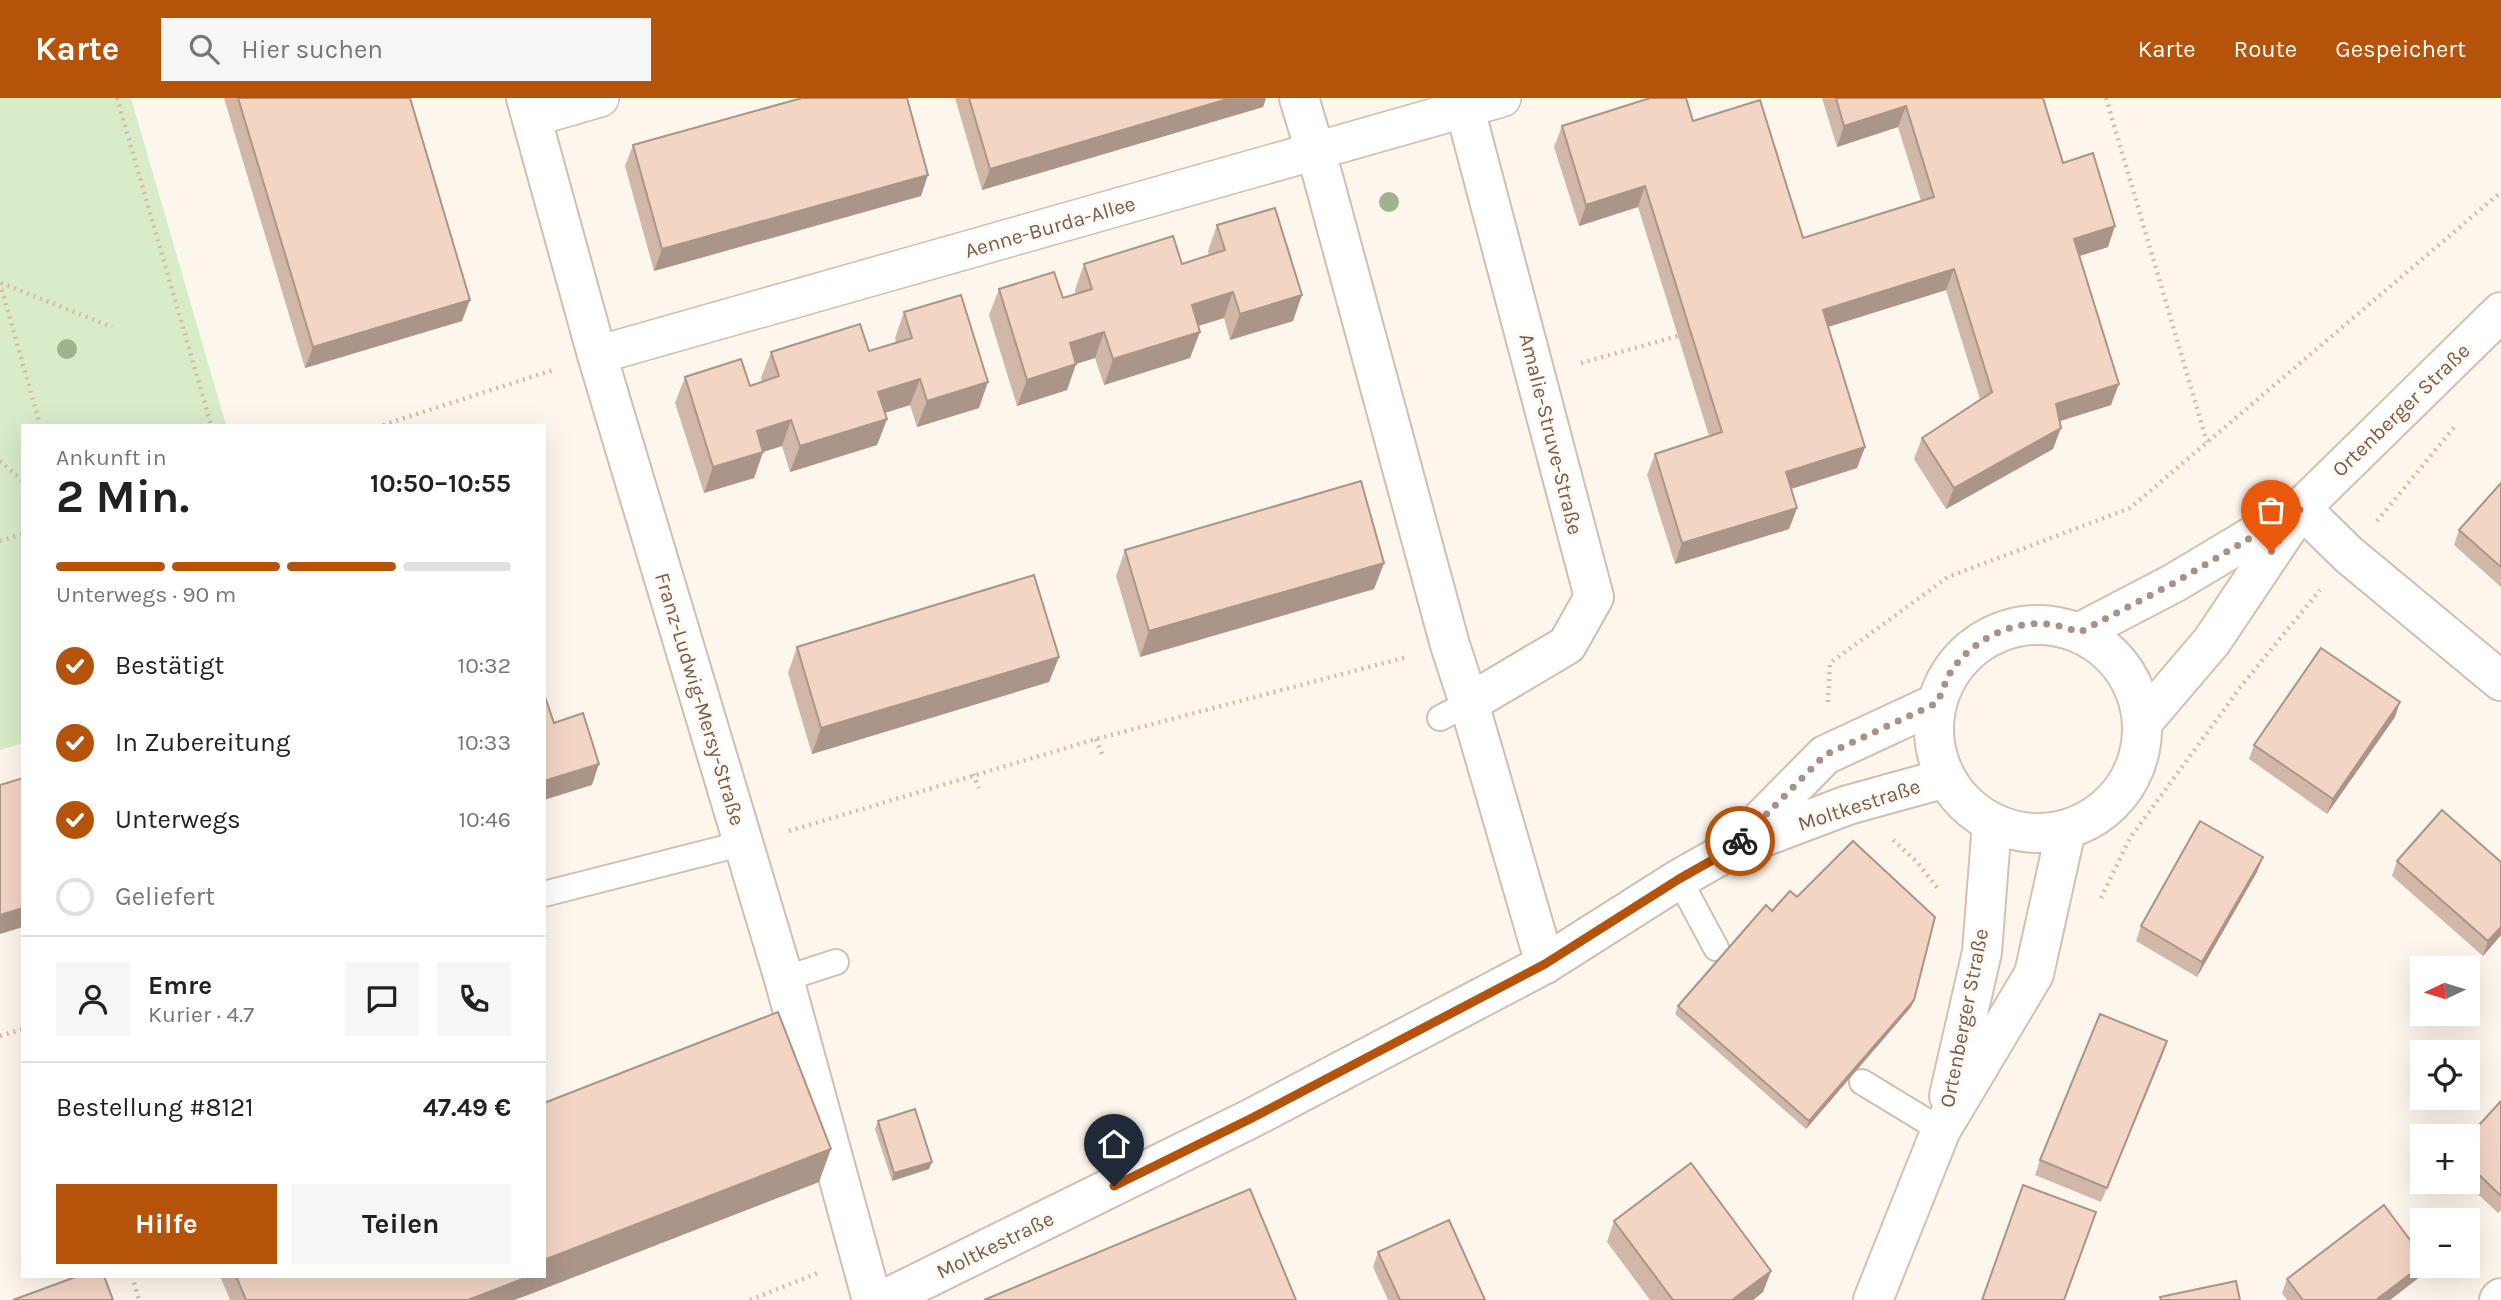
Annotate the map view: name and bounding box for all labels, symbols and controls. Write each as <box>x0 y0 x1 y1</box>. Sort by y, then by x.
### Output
search box <box>161 18 651 81</box>
text: Karte <box>35 30 119 68</box>
icon: search <box>185 30 223 68</box>
text: Hier suchen <box>241 34 383 65</box>
text: Karte <box>2138 35 2196 63</box>
text: Route <box>2234 35 2297 63</box>
text: Gespeichert <box>2335 35 2466 63</box>
street label: Aenne-Burda-Allee <box>962 191 1138 263</box>
street label: Amalie-Struve-Straße <box>1514 331 1588 537</box>
street label: Ortenberger Straße <box>2327 338 2475 482</box>
text: Ankunft in <box>56 444 167 471</box>
text: 10:50–10:55 <box>370 468 511 499</box>
text: 2 Min. <box>56 470 189 524</box>
pin <box>2241 480 2301 552</box>
icon: bag <box>2252 491 2290 529</box>
street label: Franz-Ludwig-Mersy-Straße <box>650 570 750 828</box>
text: Unterwegs · 90 m <box>56 581 236 608</box>
icon: check <box>56 647 94 685</box>
text: Bestätigt <box>115 650 224 681</box>
text: 10:32 <box>458 652 511 679</box>
icon: check <box>56 724 94 762</box>
text: In Zubereitung <box>115 727 290 758</box>
text: 10:33 <box>457 729 511 756</box>
street label: Moltkestraße <box>1795 774 1923 836</box>
icon: check <box>56 801 94 839</box>
text: Unterwegs <box>115 804 241 835</box>
text: 10:46 <box>458 806 511 833</box>
courier <box>1705 806 1775 876</box>
icon: bike <box>1721 822 1759 860</box>
text: Geliefert <box>115 881 215 912</box>
street label: Ortenberger Straße <box>1935 927 1993 1109</box>
north arrow <box>2410 956 2480 1026</box>
map controls <box>2410 956 2480 1278</box>
button: person <box>56 962 130 1036</box>
button: chat <box>345 962 419 1036</box>
button: phone <box>437 962 511 1036</box>
text: Emre <box>148 970 212 1001</box>
text: Kurier · 4.7 <box>148 1001 254 1028</box>
button: locate <box>2410 1040 2480 1110</box>
text: Bestellung #8121 <box>56 1092 254 1123</box>
text: 47.49 € <box>423 1092 511 1123</box>
pin <box>1084 1114 1144 1186</box>
button: + <box>2410 1124 2480 1194</box>
icon: home <box>1095 1125 1133 1163</box>
button: Hilfe <box>56 1184 277 1264</box>
button: Teilen <box>291 1184 511 1264</box>
street label: Moltkestraße <box>932 1206 1058 1284</box>
button: − <box>2410 1208 2480 1278</box>

